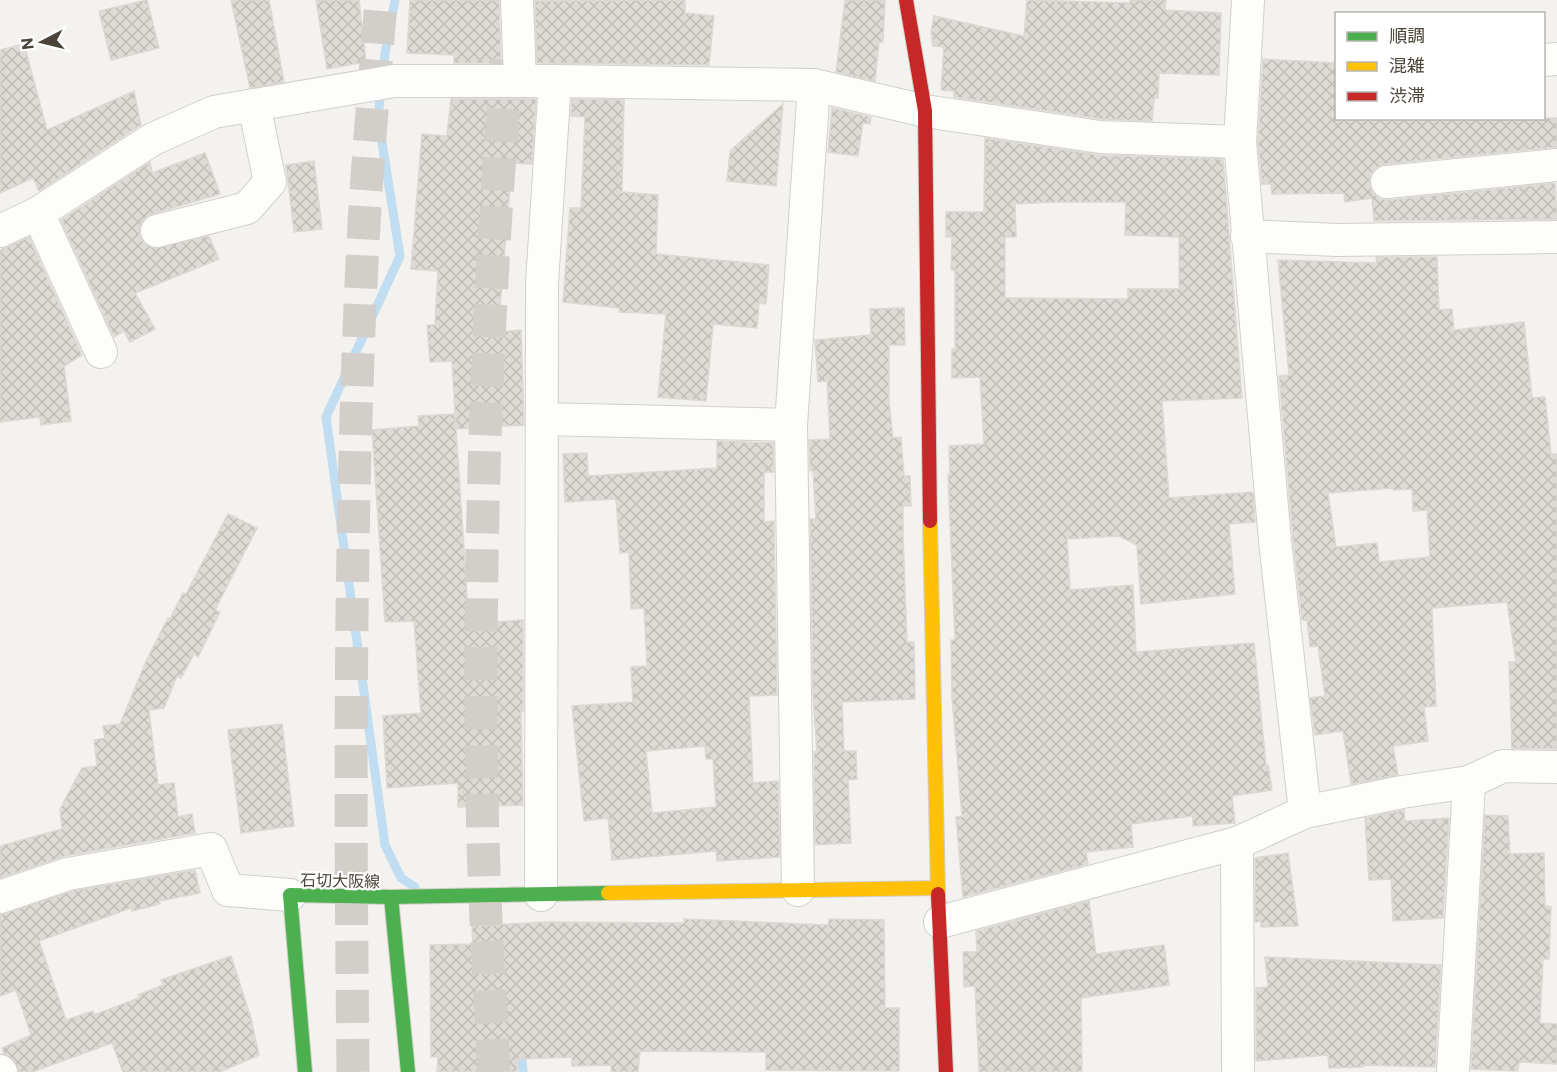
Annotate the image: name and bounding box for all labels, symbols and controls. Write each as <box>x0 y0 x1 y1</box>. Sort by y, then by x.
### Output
north arrow <box>12 12 72 72</box>
legend <box>1335 12 1545 120</box>
text: 順調 <box>1389 24 1425 46</box>
text: N <box>16 37 37 51</box>
text: 混雑 <box>1389 54 1425 76</box>
text: 渋滞 <box>1389 84 1425 106</box>
street label: 石切大阪線 <box>300 870 380 890</box>

